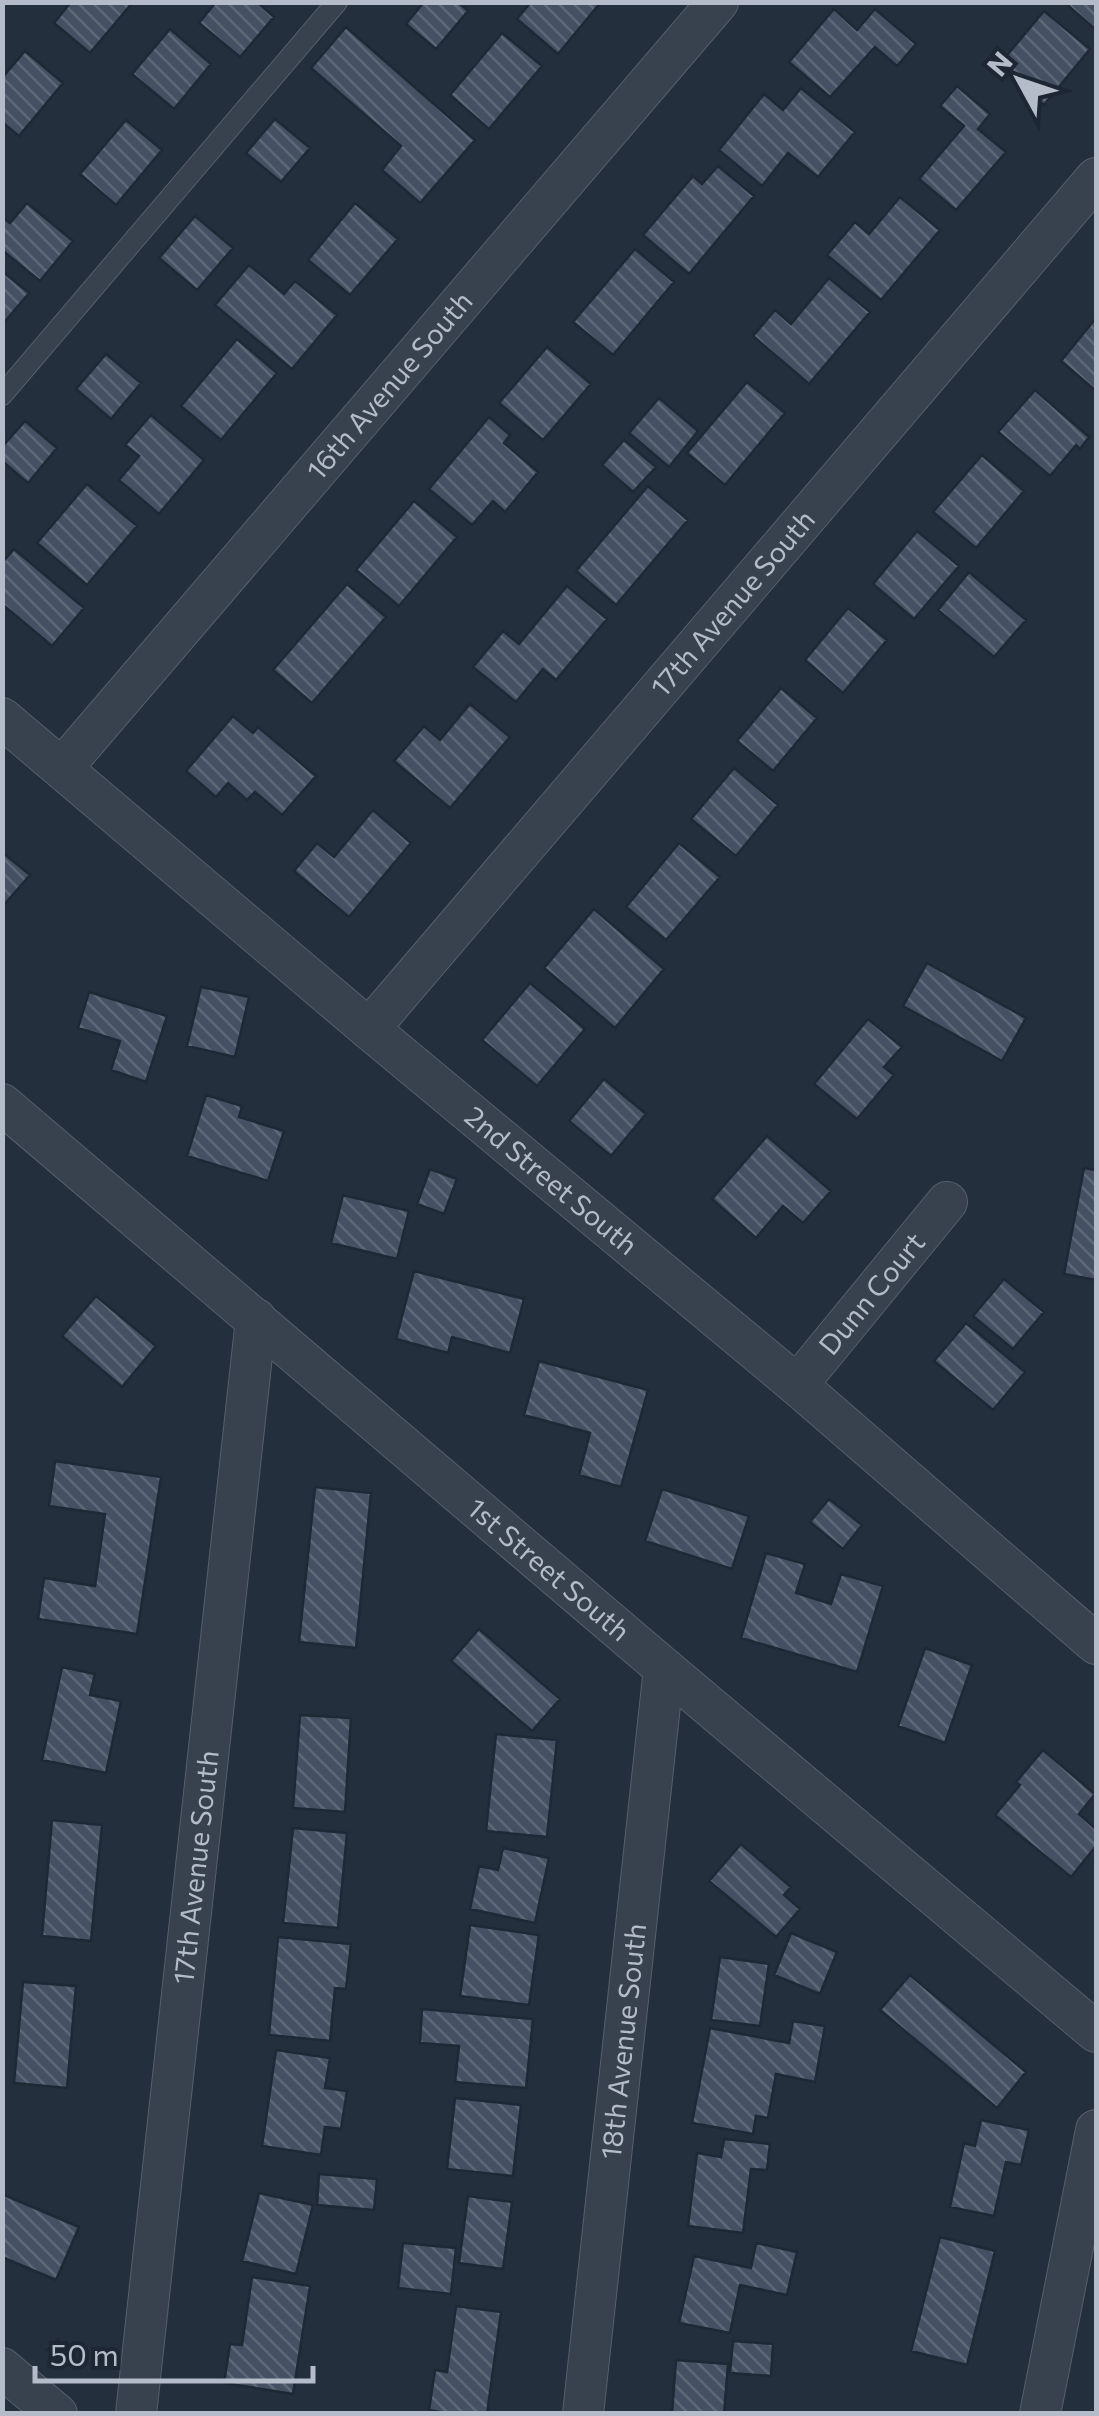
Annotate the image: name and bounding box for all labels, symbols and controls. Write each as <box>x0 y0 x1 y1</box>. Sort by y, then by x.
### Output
north arrow <box>969 30 1069 130</box>
text: N <box>979 44 1019 82</box>
street label: 16th Avenue South <box>299 284 479 486</box>
street label: 17th Avenue South <box>643 502 821 703</box>
street label: 2nd Street South <box>459 1098 645 1261</box>
street label: Dunn Court <box>811 1225 931 1361</box>
street label: 1st Street South <box>461 1490 637 1647</box>
street label: 17th Avenue South <box>165 1749 225 1986</box>
street label: 18th Avenue South <box>593 1921 652 2161</box>
scale bar <box>35 2321 312 2383</box>
text: 50 m <box>50 2335 119 2372</box>

